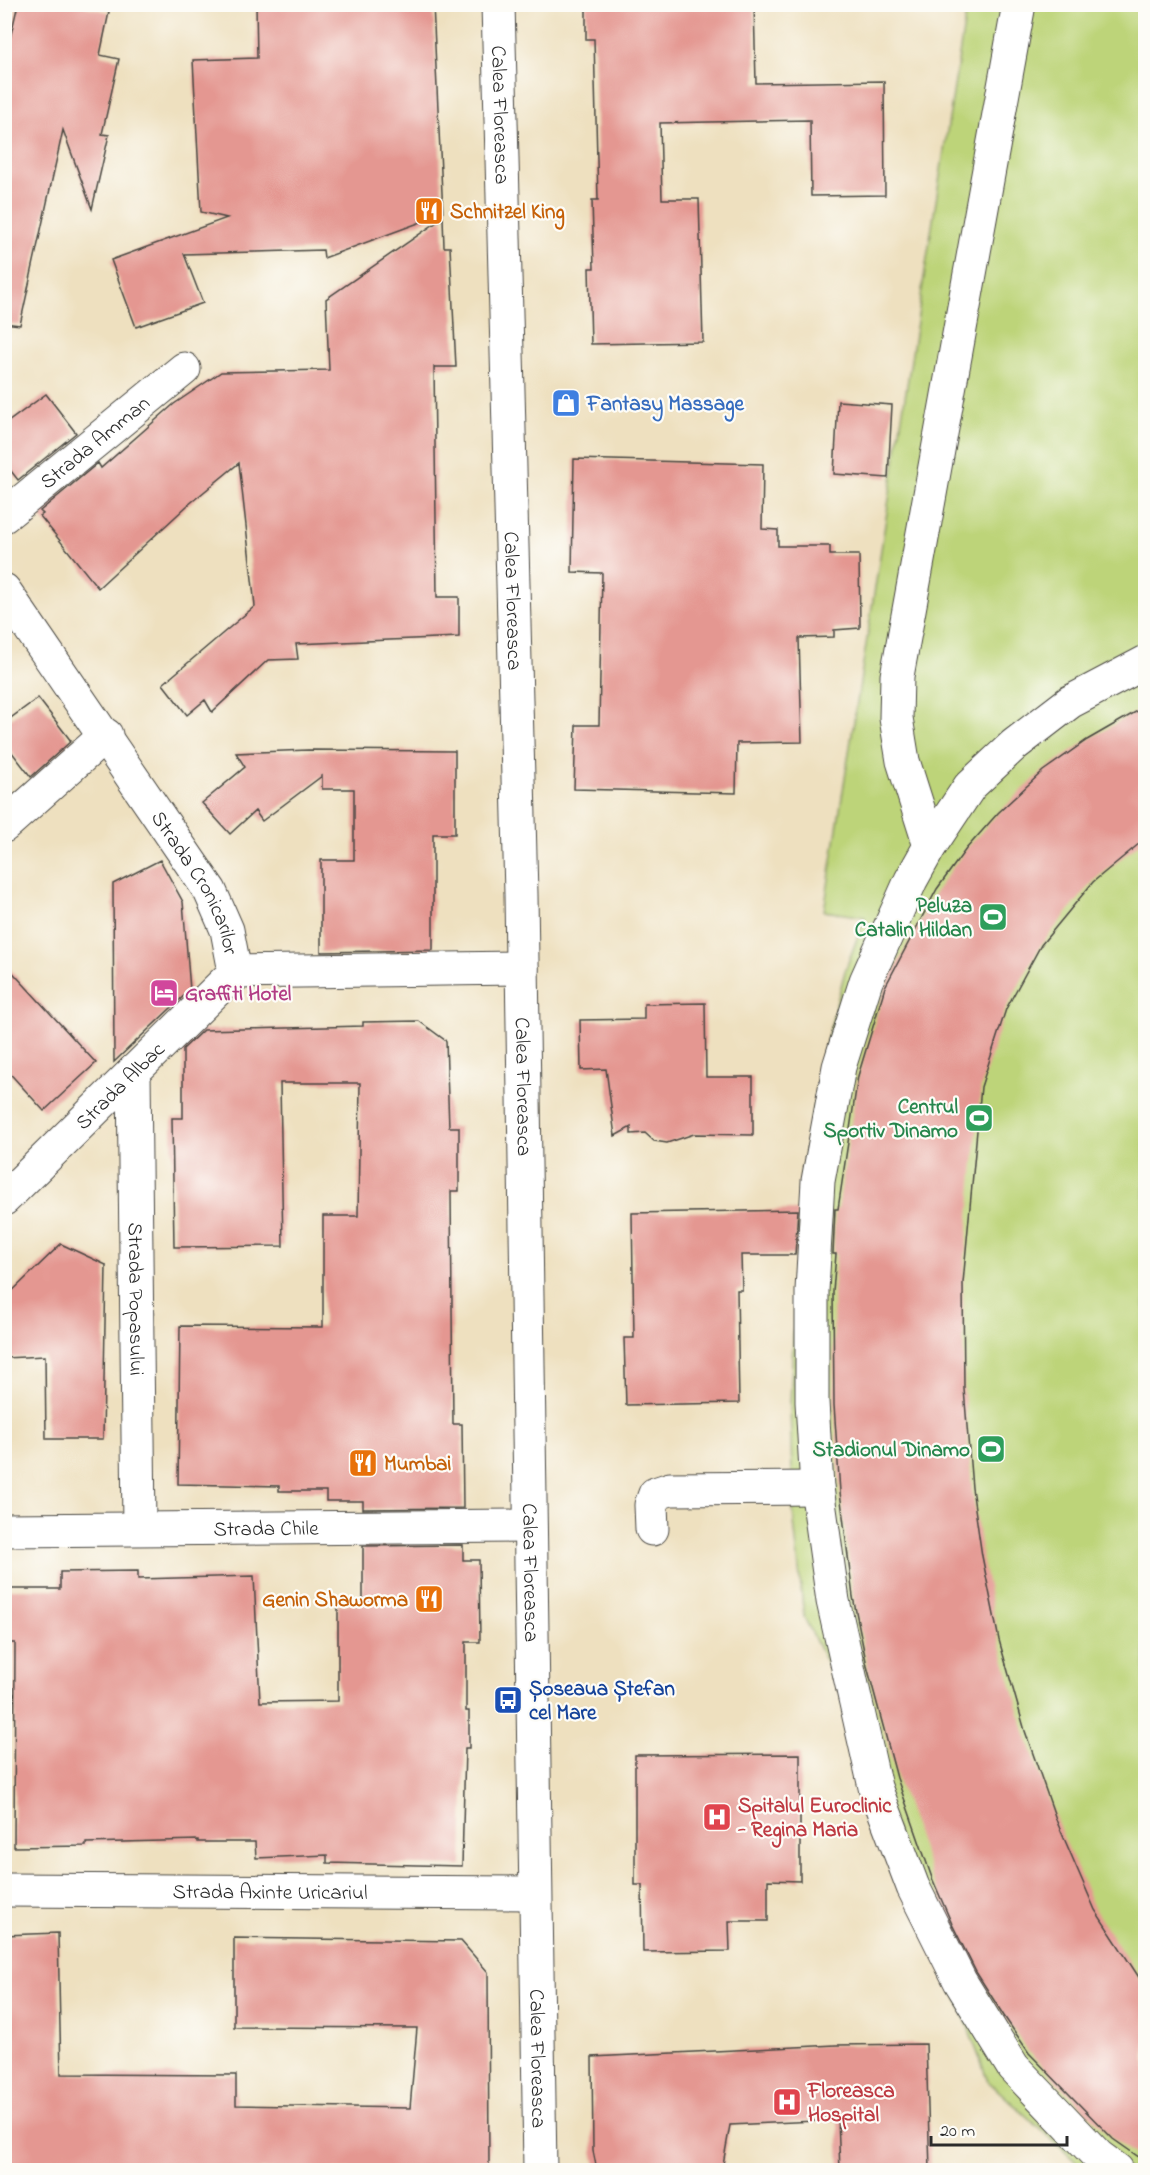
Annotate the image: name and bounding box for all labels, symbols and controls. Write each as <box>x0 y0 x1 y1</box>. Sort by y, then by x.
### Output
street label: Calea Floreasca <box>482 45 516 185</box>
restaurant icon: Schnitzel King <box>413 195 445 227</box>
place label: Schnitzel King <box>450 198 565 230</box>
shop icon: Fantasy Massage <box>550 387 582 419</box>
street label: Strada Amman <box>34 390 157 498</box>
place label: Fantasy Massage <box>586 390 745 422</box>
street label: Calea Floreasca <box>495 531 528 671</box>
street label: Strada Cronicarilor <box>143 806 244 958</box>
place label: Peluza Catalin Hildan <box>855 892 972 946</box>
sports icon: Peluza Catalin Hildan <box>977 901 1009 933</box>
hotel icon: Graffiti Hotel <box>148 977 180 1009</box>
place label: Graffiti Hotel <box>185 980 292 1010</box>
street label: Calea Floreasca <box>506 1017 538 1156</box>
street label: Strada Albac <box>69 1035 173 1138</box>
place label: Centrul Sportiv Dinamo <box>823 1093 958 1147</box>
sports icon: Centrul Sportiv Dinamo <box>963 1102 995 1134</box>
street label: Strada Popasului <box>119 1222 150 1376</box>
sports icon: Stadionul Dinamo <box>975 1433 1007 1465</box>
place label: Stadionul Dinamo <box>812 1436 970 1466</box>
restaurant icon: Mumbai <box>347 1447 379 1479</box>
place label: Mumbai <box>384 1450 451 1480</box>
street label: Calea Floreasca <box>513 1503 545 1642</box>
street label: Strada Chile <box>213 1515 319 1545</box>
restaurant icon: Genin Shaworma <box>413 1583 445 1615</box>
place label: Genin Shaworma <box>262 1586 408 1616</box>
place label: Șoseaua Ștefan cel Mare <box>529 1675 675 1729</box>
bus stop icon: Șoseaua Ștefan cel Mare <box>492 1684 524 1716</box>
place label: Spitalul Euroclinic - Regina Maria <box>737 1792 892 1848</box>
hospital icon: Spitalul Euroclinic - Regina Maria <box>701 1801 733 1833</box>
street label: Strada Axinte Uricariul <box>172 1878 368 1909</box>
street label: Calea Floreasca <box>520 1989 552 2128</box>
place label: Floreasca Hospital <box>807 2077 895 2131</box>
hospital icon: Floreasca Hospital <box>771 2086 803 2118</box>
scale bar <box>931 2109 1068 2147</box>
text: 20 m <box>940 2119 975 2145</box>

